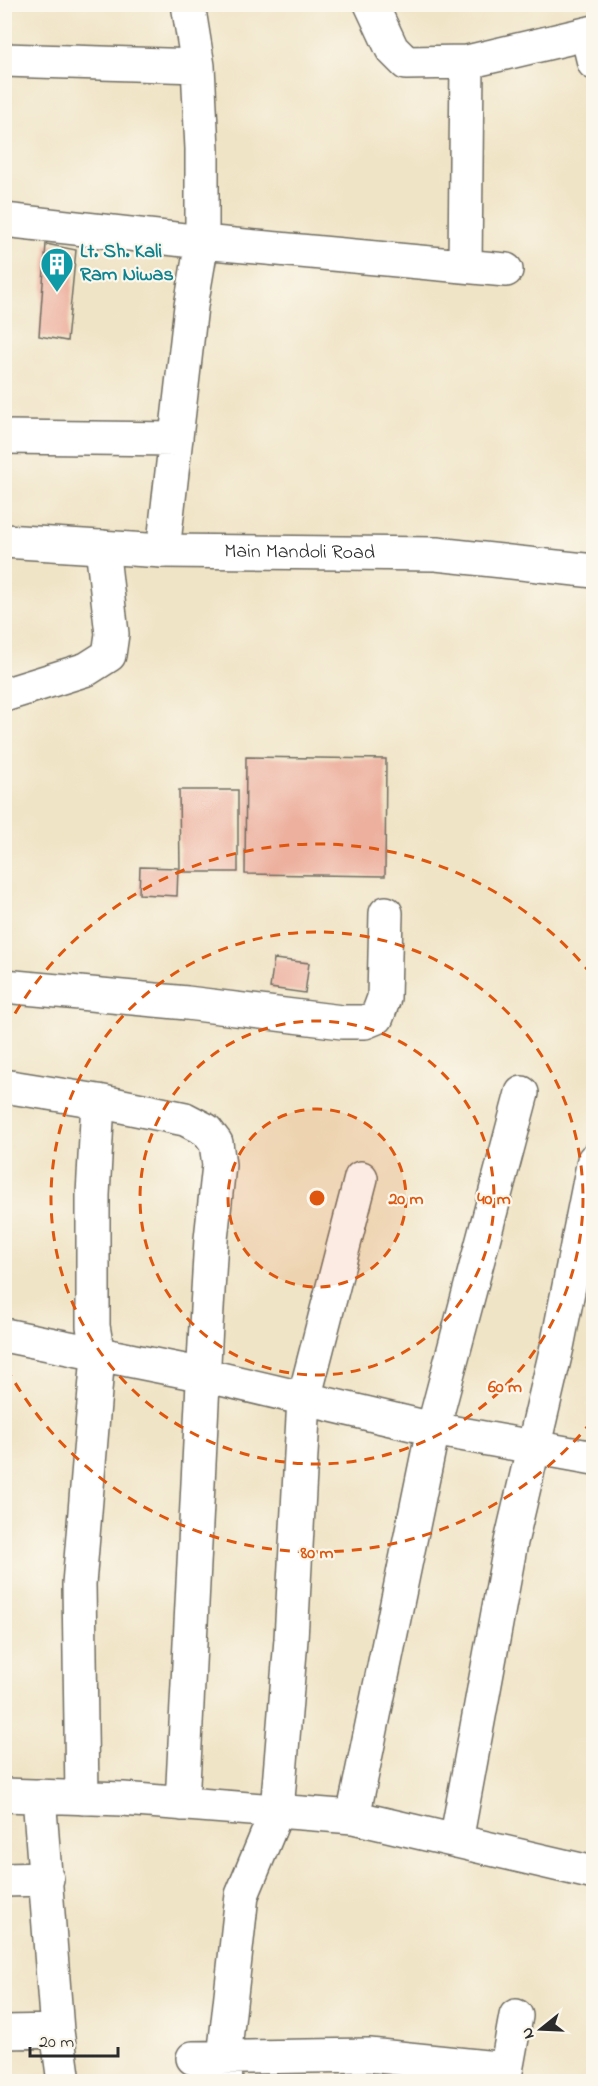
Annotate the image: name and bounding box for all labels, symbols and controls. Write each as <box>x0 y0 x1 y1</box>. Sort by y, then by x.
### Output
place label: Lt. Sh. Kali Ram Niwas <box>80 238 174 290</box>
building icon: Lt. Sh. Kali Ram Niwas <box>39 246 75 293</box>
street label: Main Mandoli Road <box>224 537 375 568</box>
text: 20 m <box>387 1187 424 1213</box>
text: 40 m <box>477 1187 511 1213</box>
centre of rings <box>307 1188 327 1208</box>
text: 60 m <box>488 1375 522 1401</box>
text: 80 m <box>300 1541 334 1567</box>
north arrow <box>511 1999 571 2059</box>
scale bar <box>30 2020 118 2058</box>
text: N <box>515 2024 542 2042</box>
text: 20 m <box>39 2030 74 2056</box>

